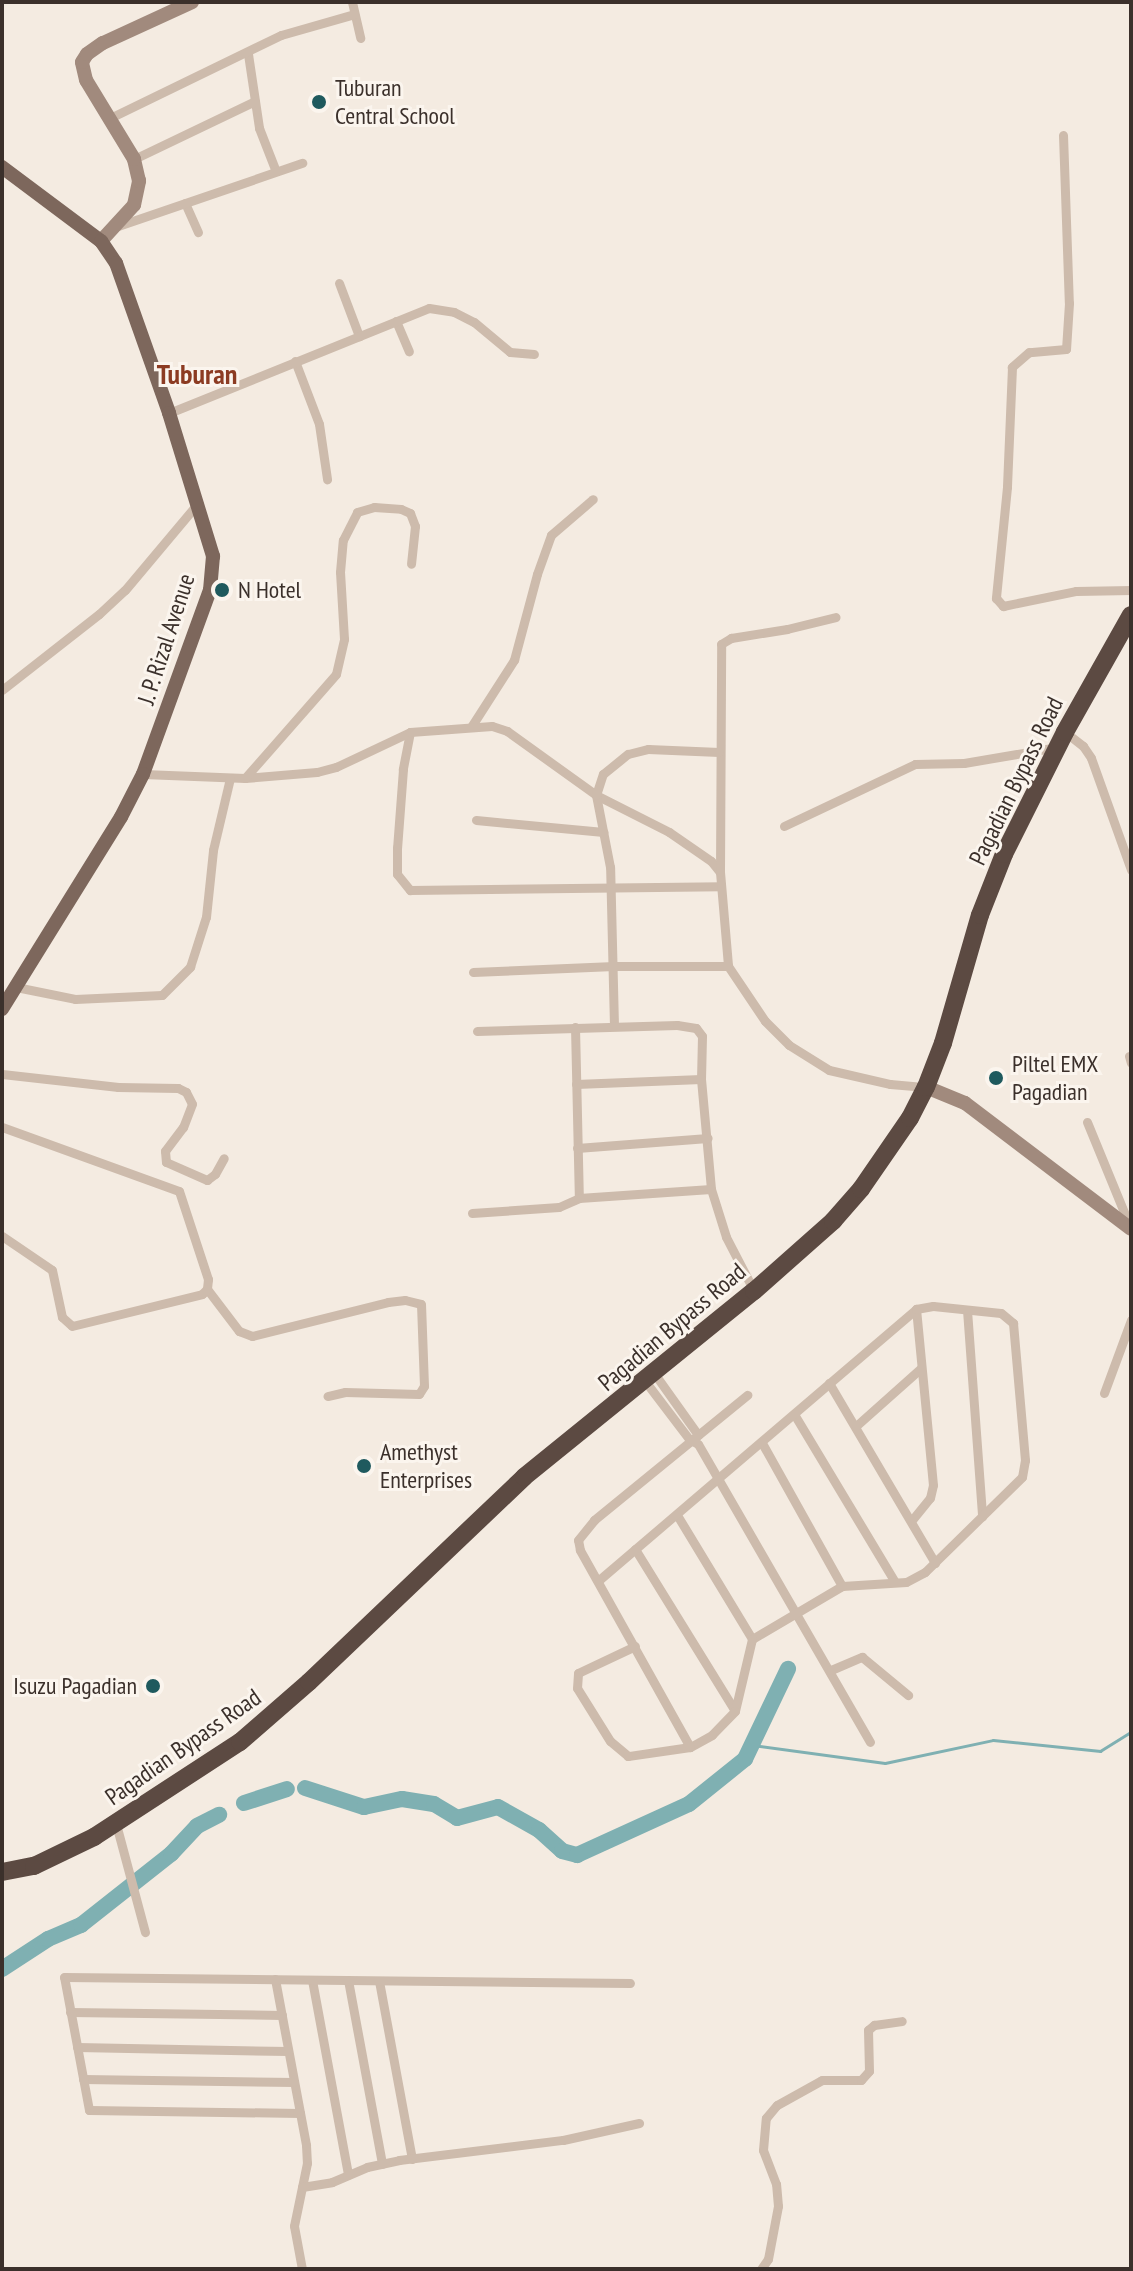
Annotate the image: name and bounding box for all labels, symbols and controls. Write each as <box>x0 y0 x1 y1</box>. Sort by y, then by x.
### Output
place label: Tuburan Central School <box>335 74 455 130</box>
marker: Tuburan Central School <box>310 93 328 111</box>
district label: Tuburan <box>157 357 237 391</box>
street label: J. P. Rizal Avenue <box>131 568 201 710</box>
place label: N Hotel <box>238 576 301 604</box>
marker: N Hotel <box>213 581 231 599</box>
street label: Pagadian Bypass Road <box>963 692 1069 870</box>
place label: Piltel EMX Pagadian <box>1012 1050 1098 1106</box>
marker: Piltel EMX Pagadian <box>987 1069 1005 1087</box>
street label: Pagadian Bypass Road <box>593 1257 751 1397</box>
place label: Amethyst Enterprises <box>380 1438 472 1494</box>
marker: Amethyst Enterprises <box>355 1457 373 1475</box>
place label: Isuzu Pagadian <box>13 1672 137 1700</box>
marker: Isuzu Pagadian <box>144 1677 162 1695</box>
street label: Pagadian Bypass Road <box>100 1683 266 1811</box>

